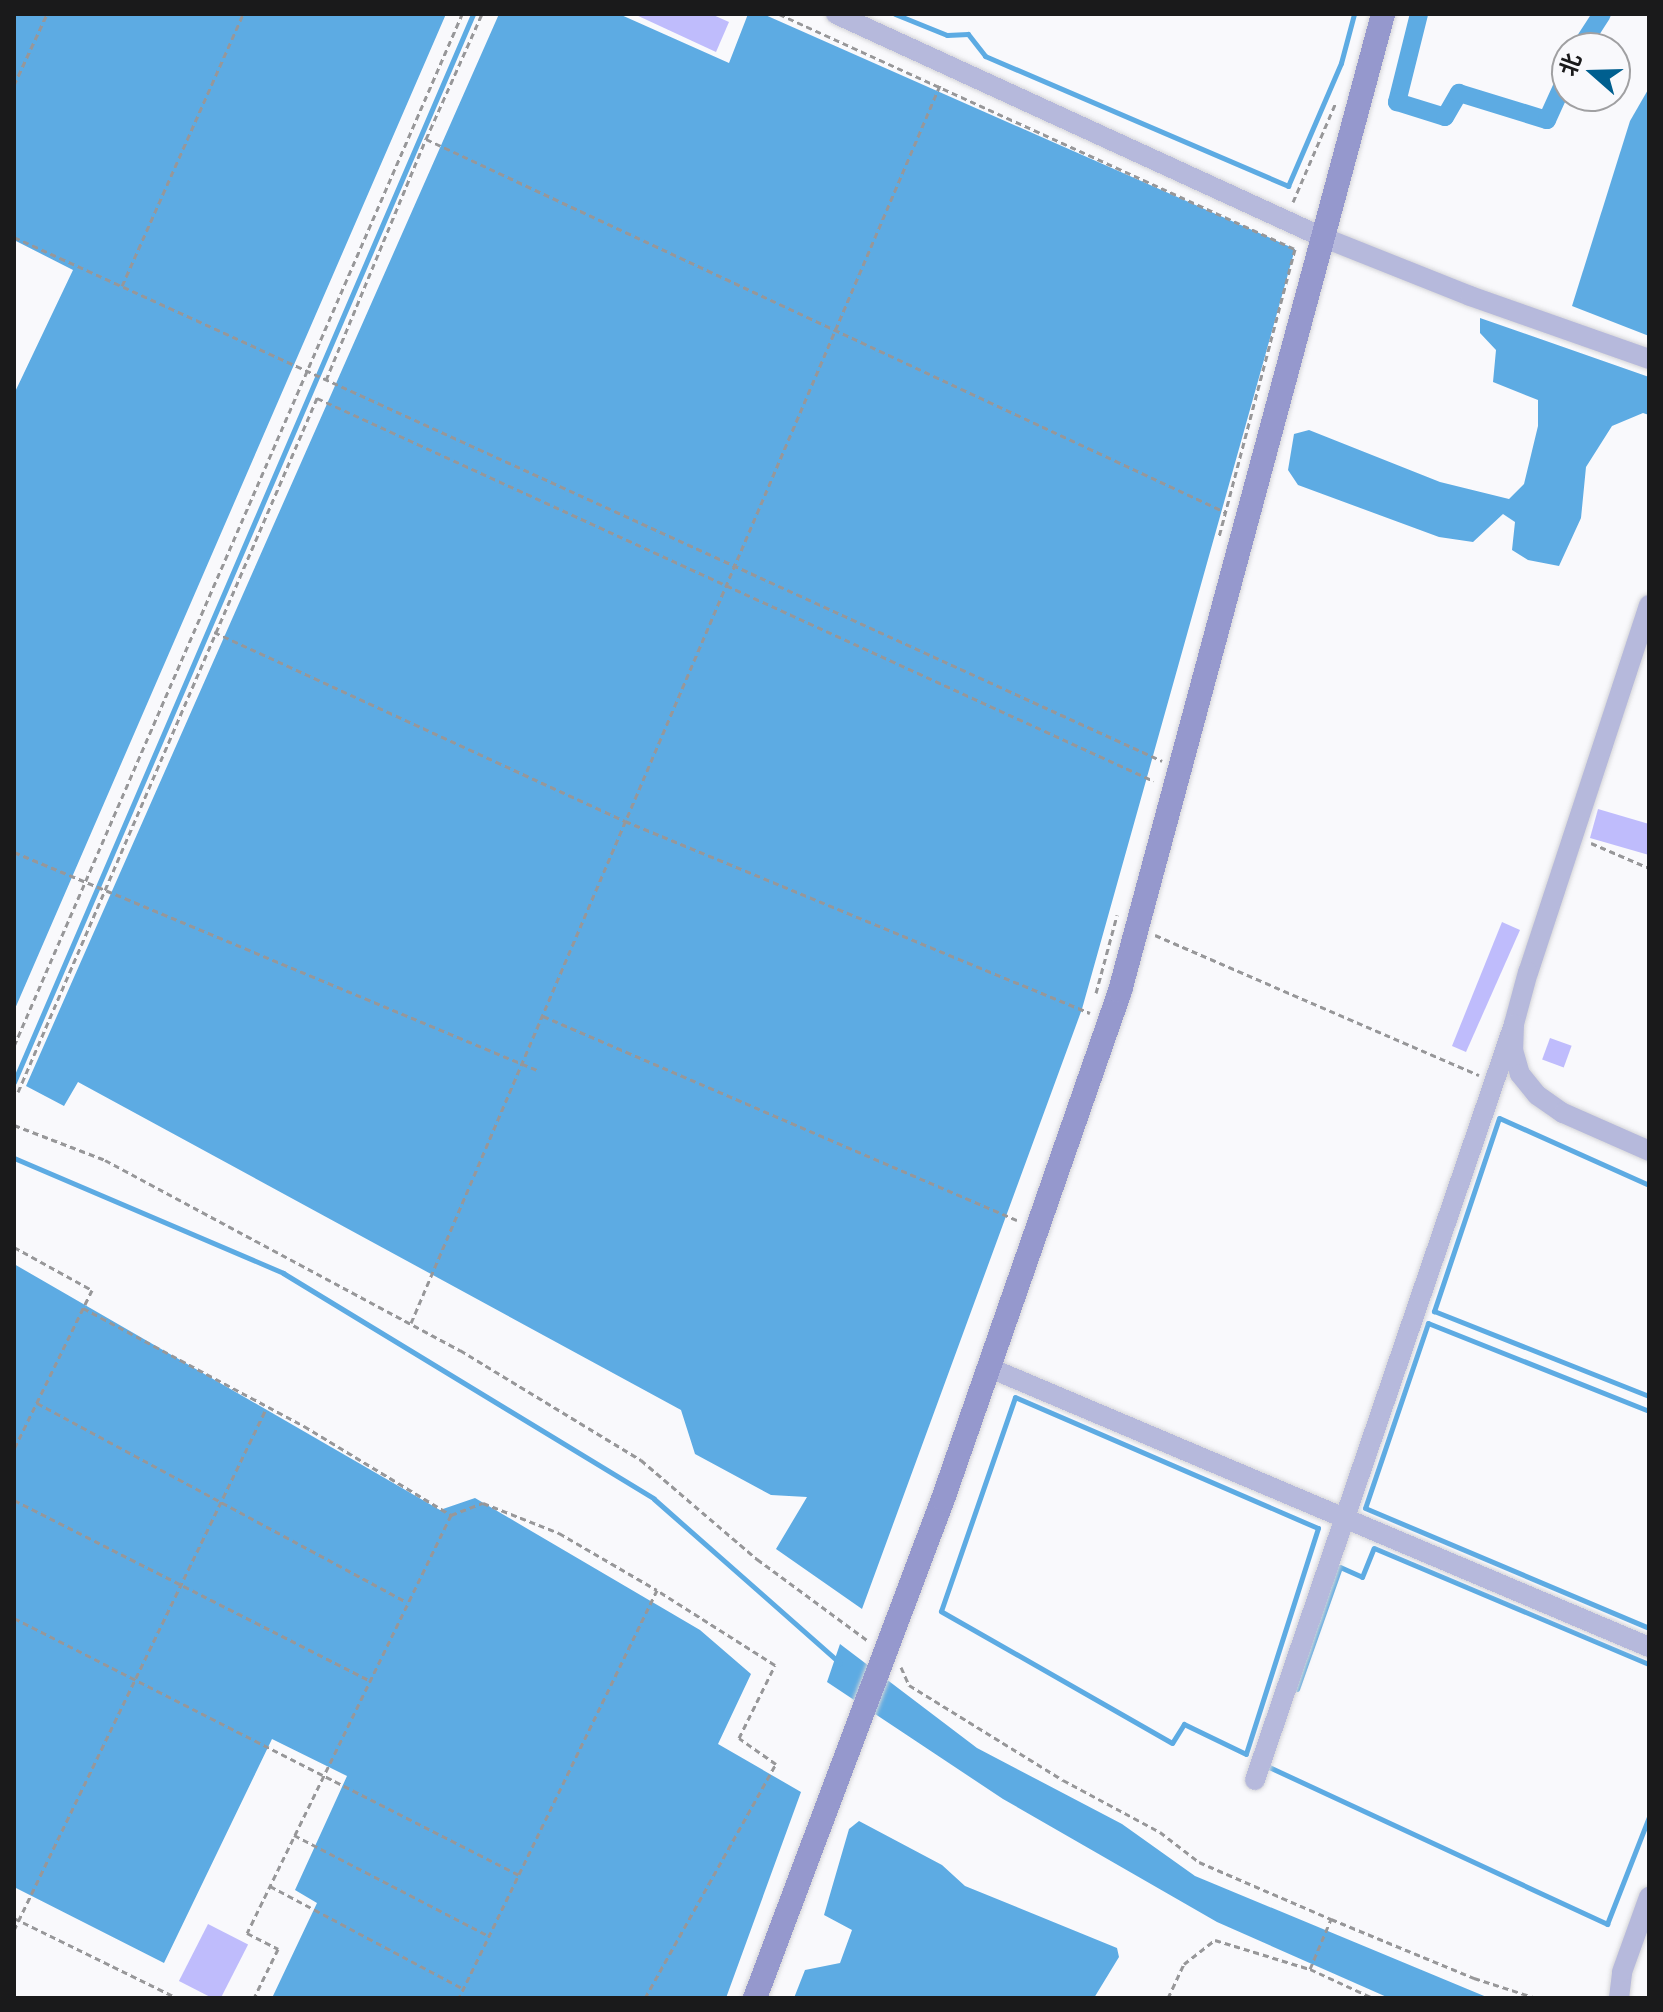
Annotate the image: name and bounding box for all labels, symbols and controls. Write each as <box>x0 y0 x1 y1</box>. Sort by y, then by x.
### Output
north arrow <box>1551 32 1631 112</box>
text: 北 <box>1554 50 1586 79</box>

